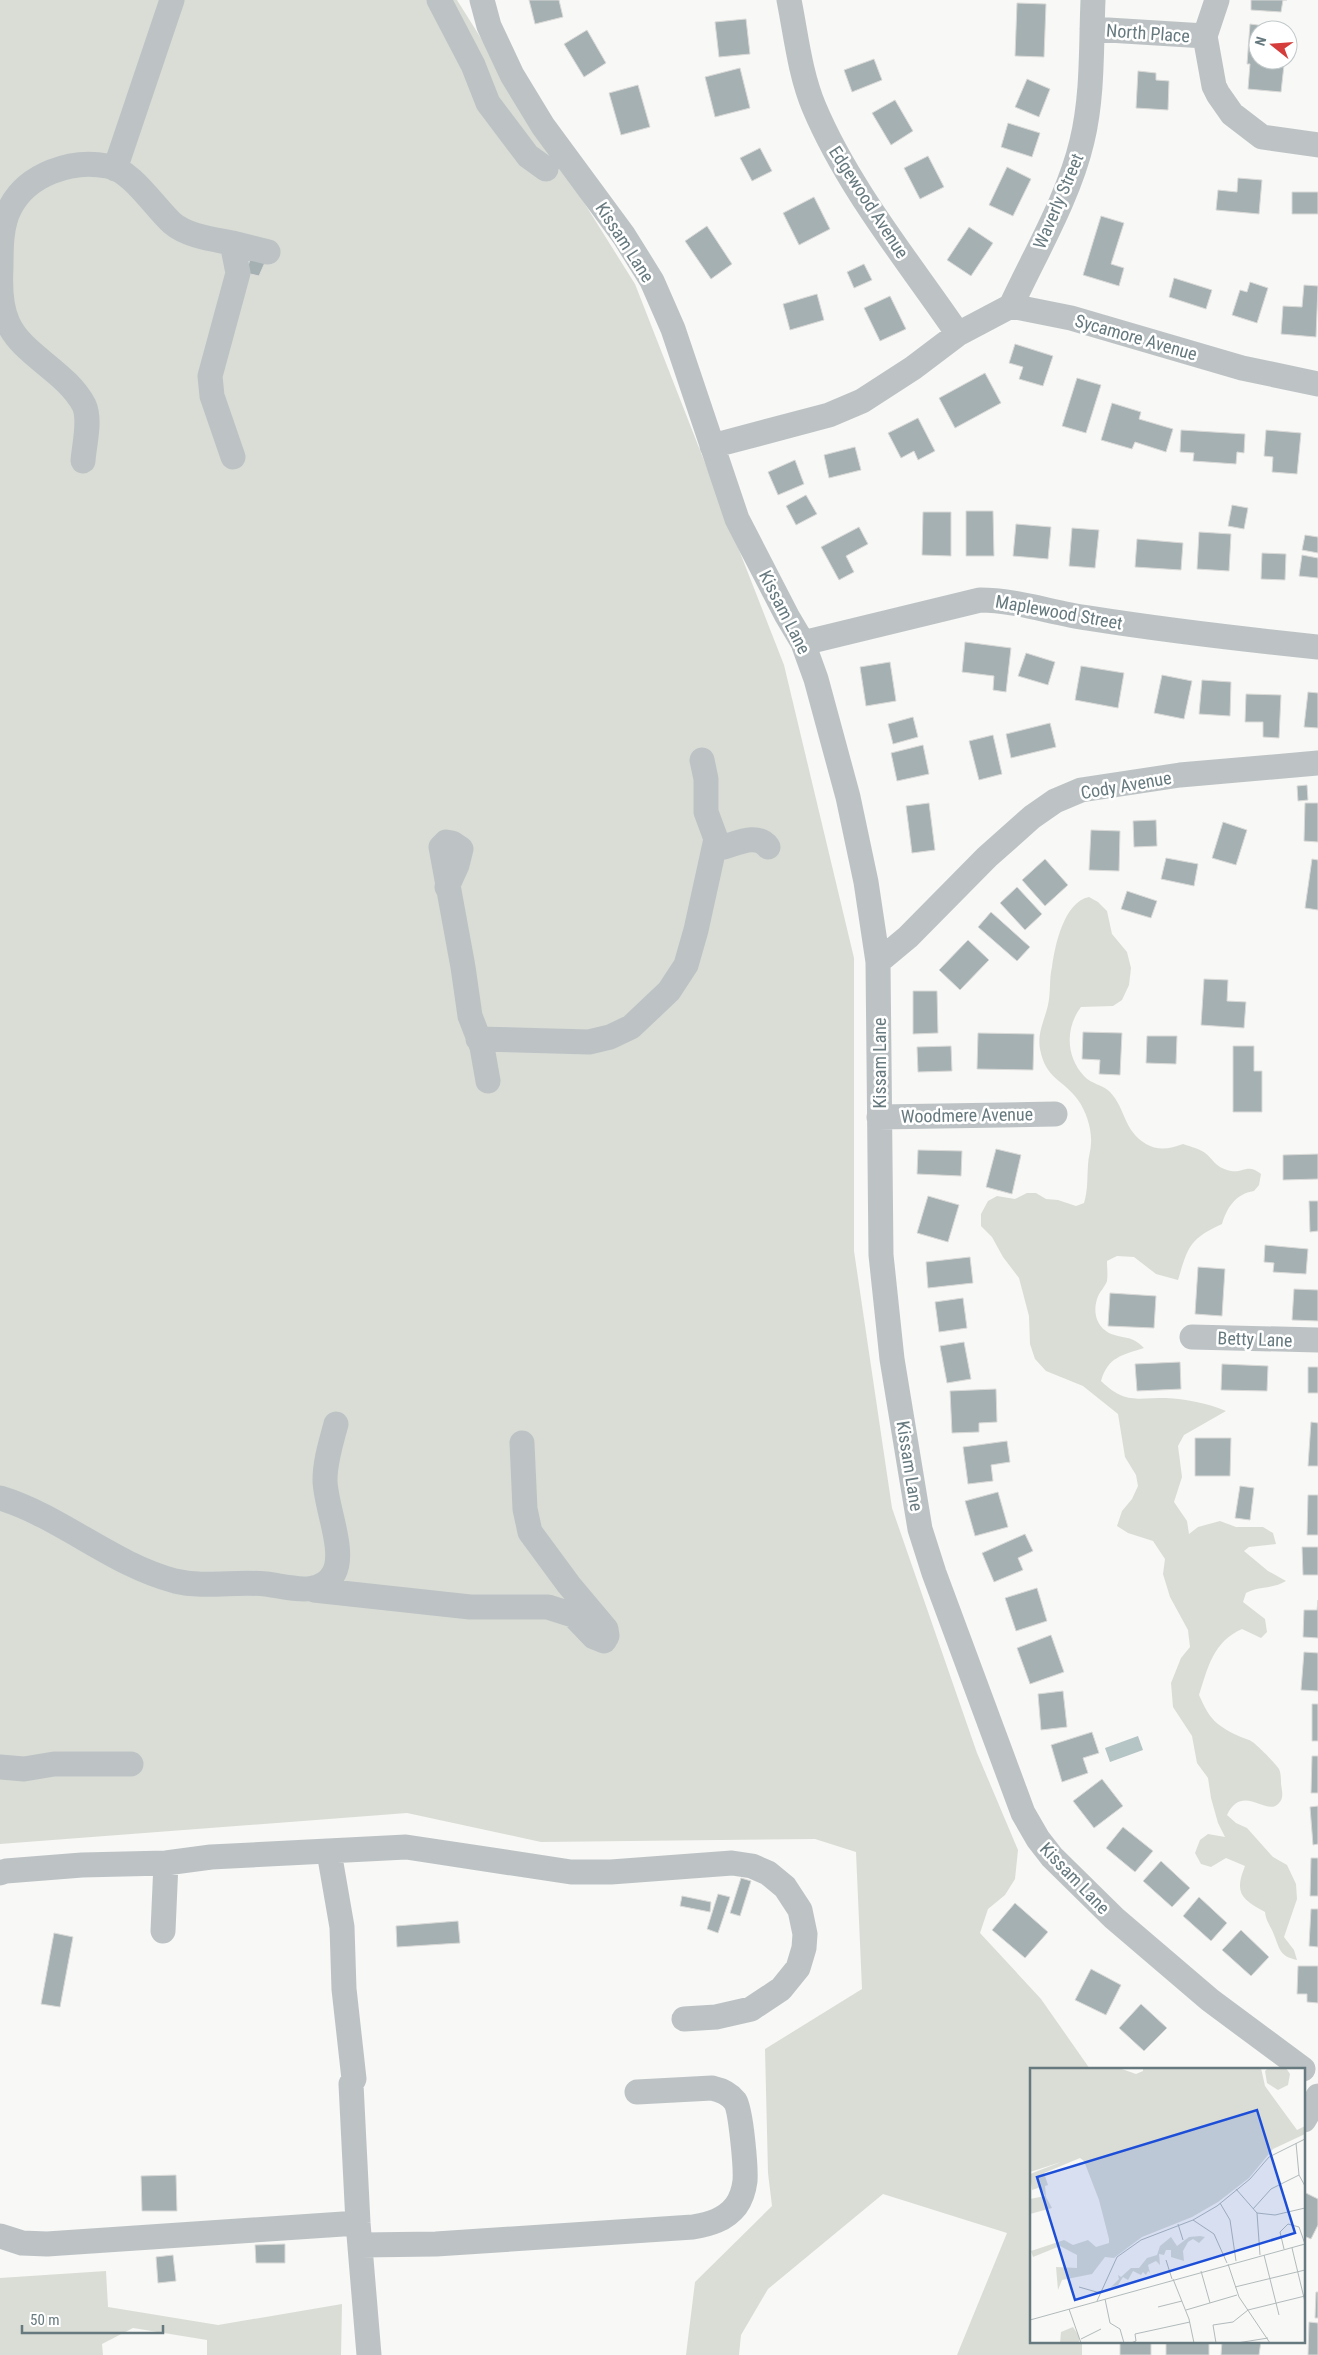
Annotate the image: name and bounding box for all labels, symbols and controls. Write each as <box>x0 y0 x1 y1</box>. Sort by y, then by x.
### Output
street label: North Place <box>1105 20 1191 46</box>
north arrow <box>1248 20 1298 70</box>
text: N <box>1252 35 1269 48</box>
street label: Edgewood Avenue <box>825 142 913 262</box>
street label: Waverly Street <box>1029 150 1087 252</box>
street label: Kissam Lane <box>591 198 659 286</box>
street label: Sycamore Avenue <box>1073 310 1199 364</box>
street label: Kissam Lane <box>755 567 815 657</box>
street label: Maplewood Street <box>994 590 1124 634</box>
street label: Cody Avenue <box>1079 767 1173 803</box>
street label: Kissam Lane <box>869 1017 890 1109</box>
street label: Woodmere Avenue <box>901 1103 1033 1127</box>
street label: Betty Lane <box>1217 1327 1293 1351</box>
street label: Kissam Lane <box>893 1419 927 1513</box>
street label: Kissam Lane <box>1036 1838 1114 1918</box>
inset map <box>1030 2068 1306 2342</box>
scale bar <box>22 2302 164 2334</box>
text: 50 m <box>30 2311 60 2329</box>

